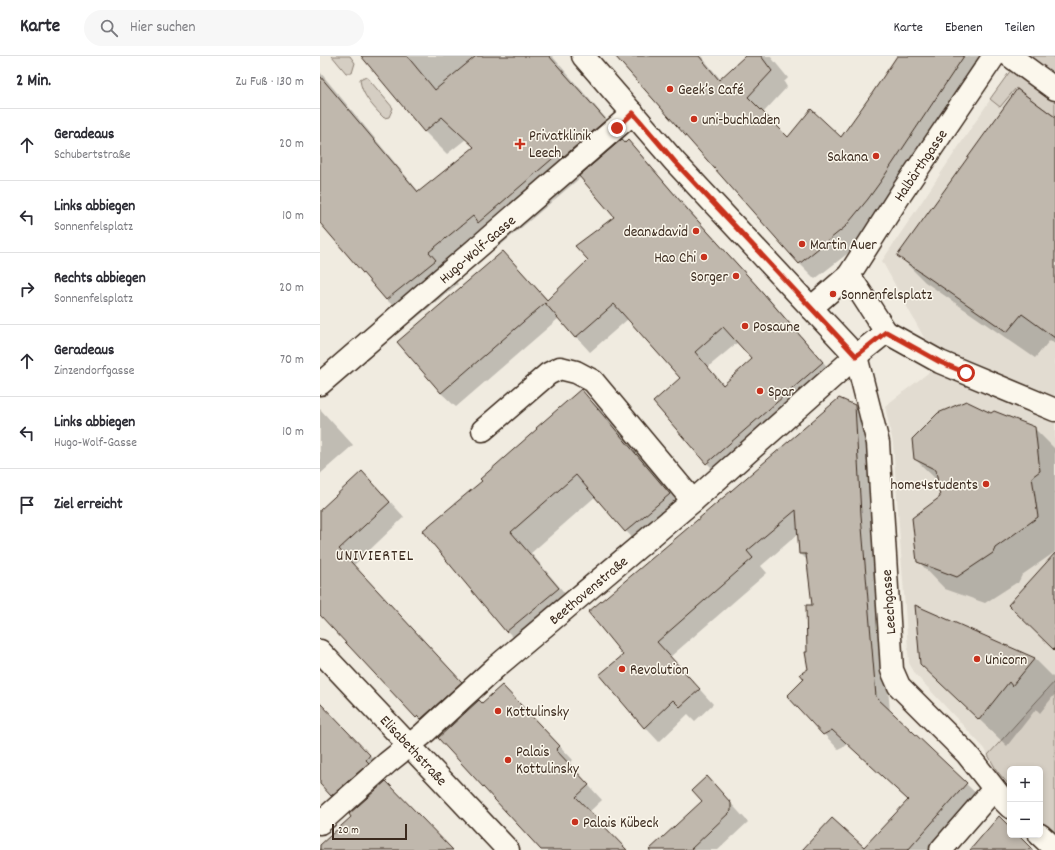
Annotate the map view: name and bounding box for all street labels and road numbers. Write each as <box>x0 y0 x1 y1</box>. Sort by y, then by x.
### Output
street label: Halbärthgasse <box>889 125 954 207</box>
street label: Hugo-Wolf-Gasse <box>435 211 522 290</box>
street label: Beethovenstraße <box>545 552 634 631</box>
street label: Leechgasse <box>877 568 903 635</box>
street label: Elisabethstraße <box>374 711 452 792</box>

